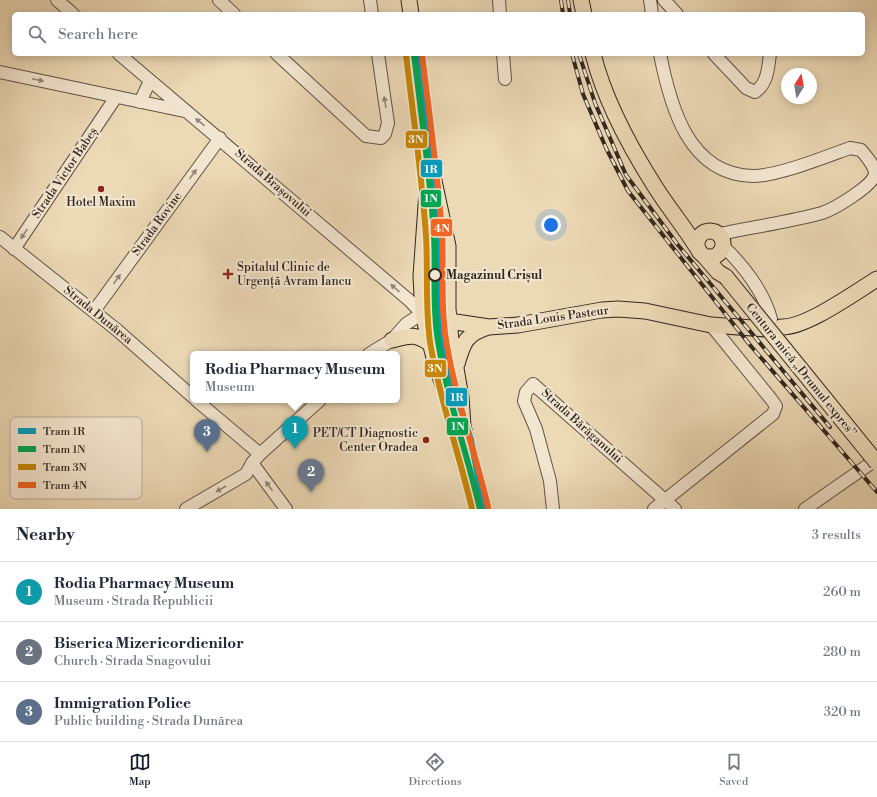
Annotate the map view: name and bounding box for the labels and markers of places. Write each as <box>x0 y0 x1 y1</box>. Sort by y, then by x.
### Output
marker: Hotel Maxim <box>96 184 106 194</box>
place label: Hotel Maxim <box>66 195 136 210</box>
place label: Spitalul Clinic de Urgență Avram Iancu <box>237 260 352 289</box>
marker: Spitalul Clinic de Urgență Avram Iancu <box>222 268 234 280</box>
marker: Magazinul Crișul <box>428 268 442 282</box>
place label: Magazinul Crișul <box>446 268 542 284</box>
pin: 1 <box>282 416 308 449</box>
pin: 3 <box>194 419 220 452</box>
place label: PET/CT Diagnostic Center Oradea <box>313 426 419 455</box>
marker: PET/CT Diagnostic Center Oradea <box>421 435 431 445</box>
pin: 2 <box>298 459 324 492</box>

